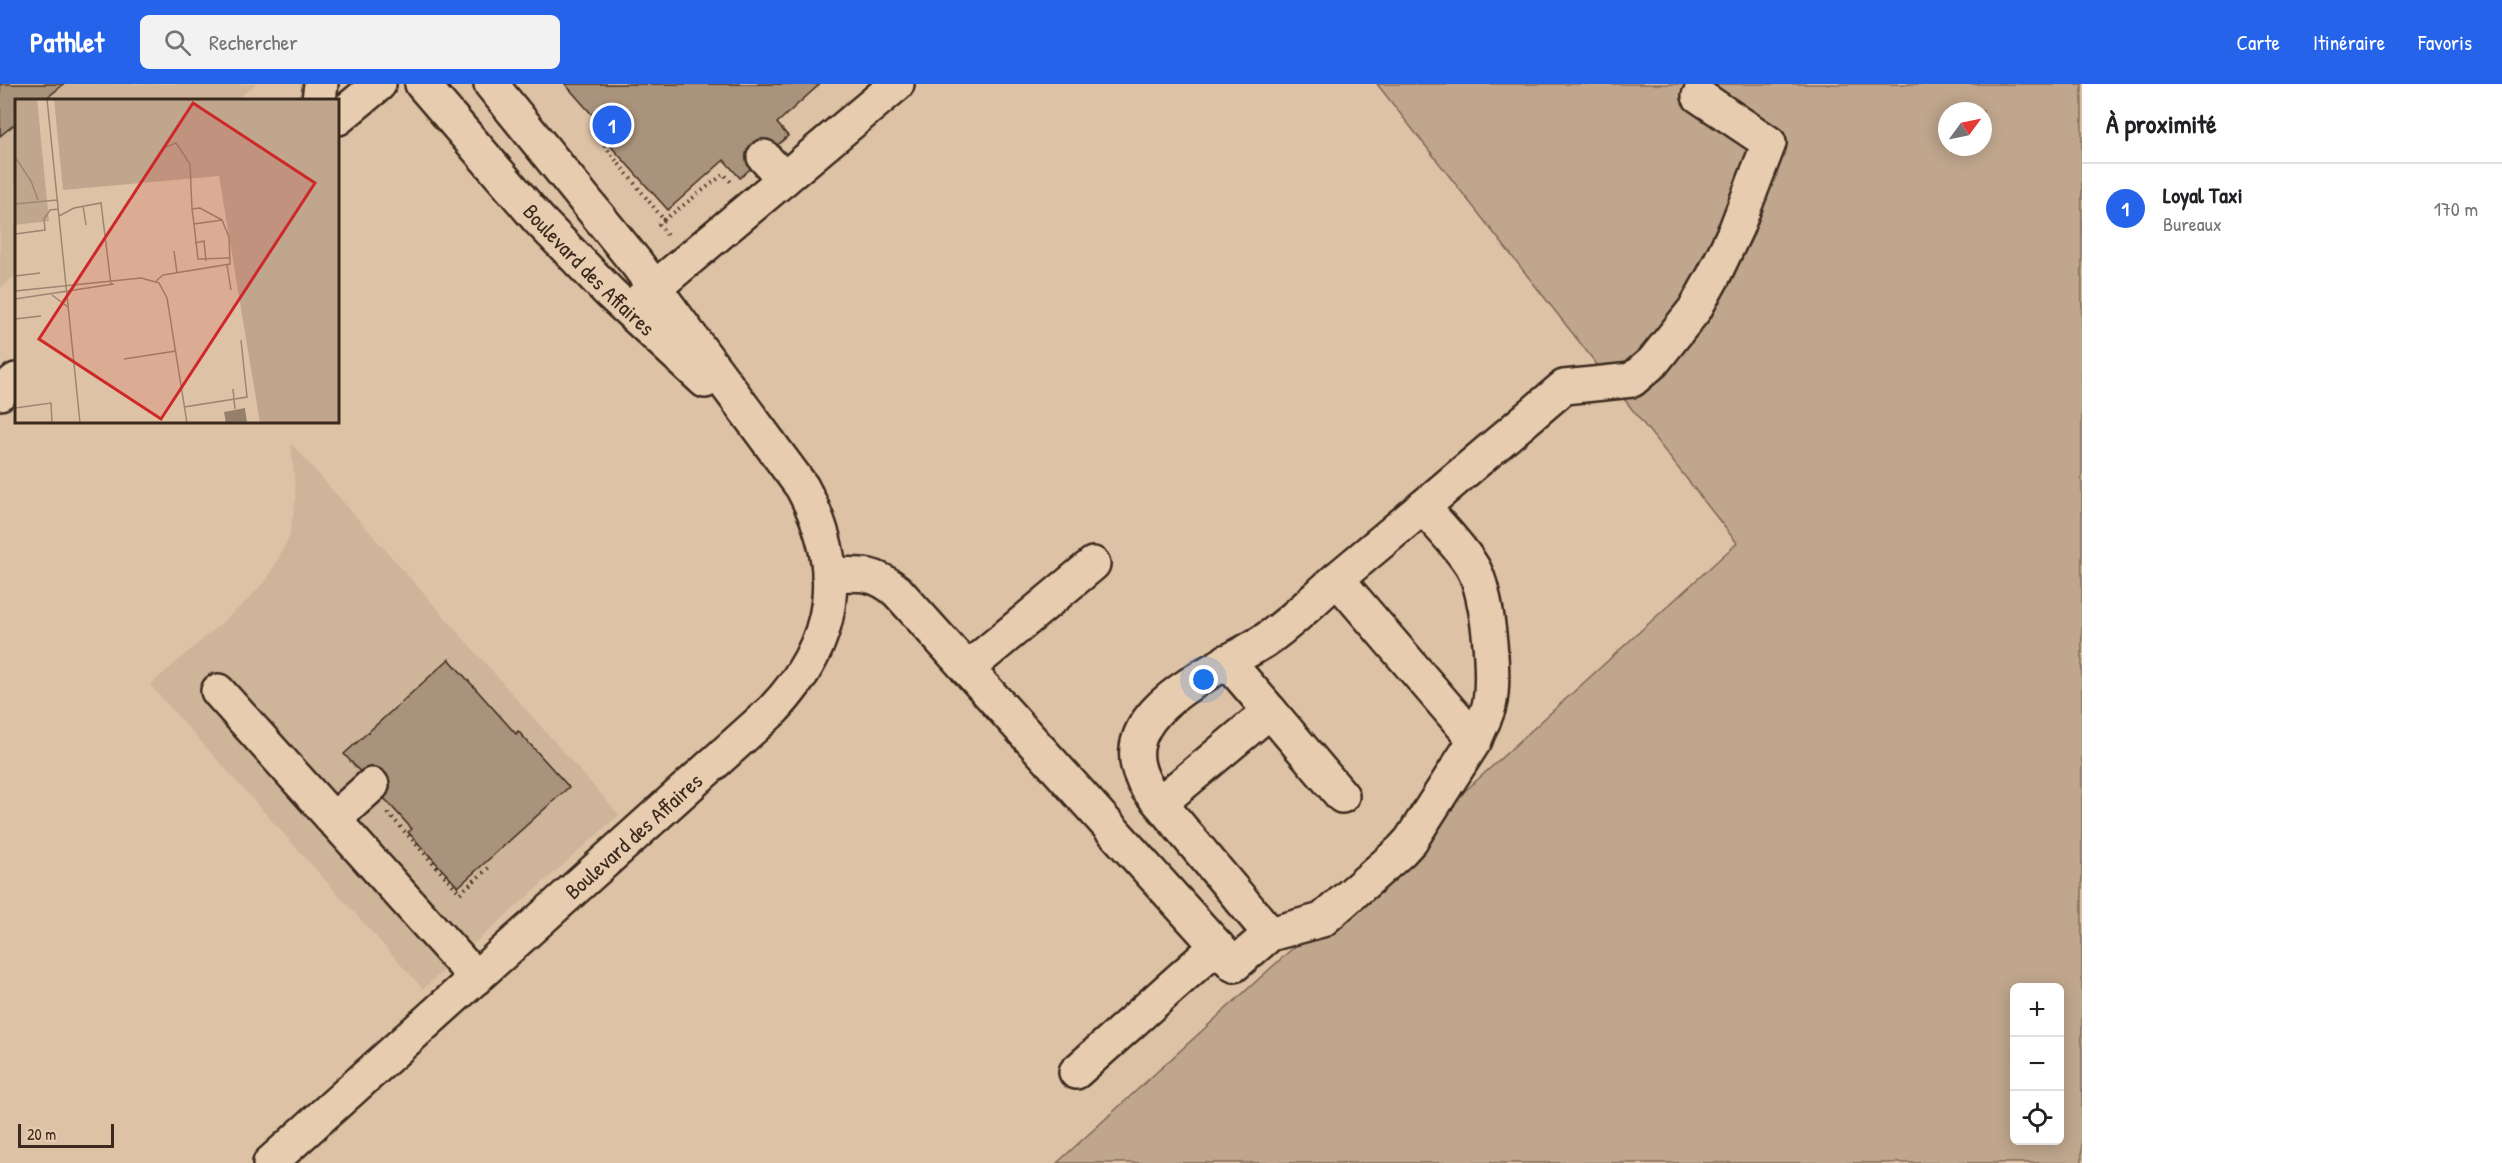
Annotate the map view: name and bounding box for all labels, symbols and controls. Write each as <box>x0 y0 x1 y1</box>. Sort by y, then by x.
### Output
search box <box>140 15 560 69</box>
text: Pathlet <box>30 23 104 61</box>
icon: search <box>161 26 194 59</box>
text: Rechercher <box>209 27 298 57</box>
text: Carte <box>2237 28 2280 57</box>
text: Itinéraire <box>2313 28 2385 57</box>
text: Favoris <box>2418 28 2472 57</box>
inset map <box>15 99 339 423</box>
pin: 1 <box>592 102 632 147</box>
north arrow <box>1938 102 1992 156</box>
text: À proximité <box>2106 106 2217 141</box>
text: Loyal Taxi <box>2163 180 2243 210</box>
text: 1 <box>2122 195 2129 222</box>
text: 170 m <box>2434 195 2478 222</box>
street label: Boulevard des Affaires <box>516 197 662 342</box>
text: Bureaux <box>2163 210 2222 237</box>
your location <box>1189 665 1218 694</box>
street label: Boulevard des Affaires <box>558 766 709 906</box>
map controls <box>2010 983 2064 1145</box>
button: + <box>2010 983 2064 1037</box>
button: − <box>2010 1037 2064 1091</box>
button: locate <box>2010 1091 2064 1145</box>
scale bar <box>18 1121 114 1148</box>
text: 20 m <box>27 1123 56 1145</box>

